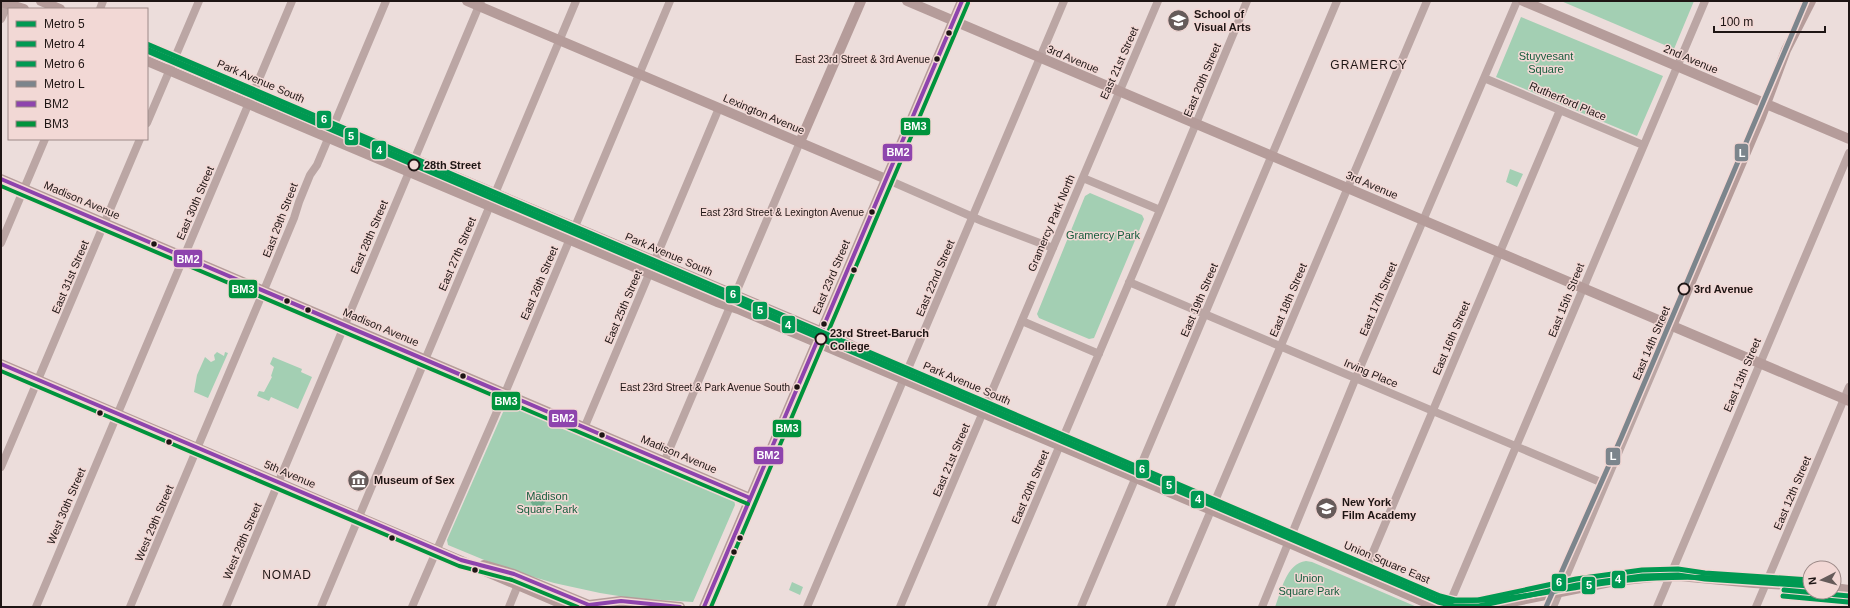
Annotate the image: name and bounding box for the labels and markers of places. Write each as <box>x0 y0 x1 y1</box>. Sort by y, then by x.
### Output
school or university icon: School of Visual Arts <box>1166 7 1192 33</box>
place label: School of Visual Arts <box>1194 8 1251 33</box>
unlabelled marker <box>944 28 954 38</box>
place label: East 23rd Street & 3rd Avenue <box>795 54 930 65</box>
marker: East 23rd Street & 3rd Avenue <box>932 54 942 64</box>
marker: 28th Street <box>407 158 421 172</box>
place label: 28th Street <box>424 159 481 171</box>
place label: East 23rd Street & Lexington Avenue <box>700 207 864 218</box>
marker: East 23rd Street & Lexington Avenue <box>867 207 877 217</box>
unlabelled marker <box>149 239 159 249</box>
unlabelled marker <box>849 265 859 275</box>
marker: 3rd Avenue <box>1677 282 1691 296</box>
place label: 3rd Avenue <box>1694 283 1753 295</box>
unlabelled marker <box>282 296 292 306</box>
unlabelled marker <box>303 305 313 315</box>
unlabelled marker <box>819 319 829 329</box>
place label: 23rd Street-Baruch College <box>830 327 929 352</box>
marker: 23rd Street-Baruch College <box>814 332 828 346</box>
unlabelled marker <box>458 371 468 381</box>
place label: East 23rd Street & Park Avenue South <box>620 382 790 393</box>
marker: East 23rd Street & Park Avenue South <box>792 382 802 392</box>
unlabelled marker <box>95 408 105 418</box>
unlabelled marker <box>597 430 607 440</box>
unlabelled marker <box>164 437 174 447</box>
museum icon: Museum of Sex <box>345 467 371 493</box>
place label: Museum of Sex <box>374 474 456 486</box>
school or university icon: New York Film Academy <box>1313 495 1339 521</box>
place label: New York Film Academy <box>1342 496 1417 521</box>
unlabelled marker <box>387 533 397 543</box>
unlabelled marker <box>735 533 745 543</box>
unlabelled marker <box>729 547 739 557</box>
unlabelled marker <box>470 565 480 575</box>

